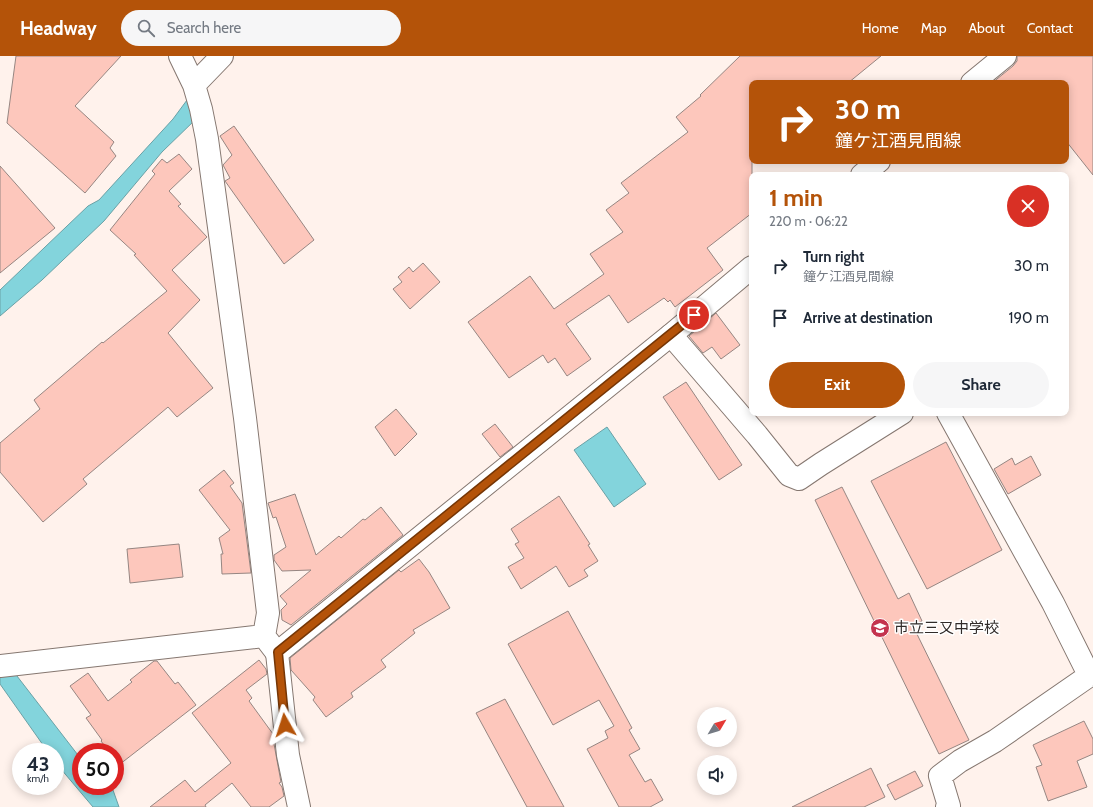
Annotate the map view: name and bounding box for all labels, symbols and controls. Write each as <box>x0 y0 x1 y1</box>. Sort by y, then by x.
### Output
search box <box>121 10 401 46</box>
text: Headway <box>20 17 97 40</box>
icon: search <box>135 17 157 39</box>
text: Search here <box>167 19 241 37</box>
text: Home <box>862 19 899 37</box>
text: Map <box>921 19 946 37</box>
text: About <box>968 19 1005 37</box>
text: Contact <box>1027 19 1073 37</box>
text: 30 m <box>835 92 901 126</box>
icon: right <box>769 96 821 148</box>
text: 鐘ケ江酒見間線 <box>835 130 961 152</box>
text: 1 min <box>769 183 823 212</box>
button: close <box>1007 185 1049 227</box>
text: 220 m · 06:22 <box>769 213 848 229</box>
text: Turn right <box>803 248 864 266</box>
icon: right <box>769 255 791 277</box>
text: 30 m <box>1014 257 1049 275</box>
text: 鐘ケ江酒見間線 <box>803 268 894 284</box>
pin <box>677 298 711 332</box>
icon: arrive <box>683 304 705 326</box>
icon: arrive <box>769 307 791 329</box>
text: Arrive at destination <box>803 309 933 327</box>
text: 190 m <box>1009 309 1049 327</box>
button: Exit <box>769 362 905 408</box>
button: Share <box>913 362 1049 408</box>
school or university icon: 市立三又中学校 <box>869 617 891 639</box>
place label: 市立三又中学校 <box>894 619 999 637</box>
position arrow <box>264 704 306 746</box>
north arrow <box>697 707 737 747</box>
map controls <box>697 707 737 795</box>
speed limit sign: 50 <box>72 743 124 795</box>
text: 43 <box>26 752 50 776</box>
button: sound <box>697 755 737 795</box>
text: km/h <box>27 772 49 785</box>

